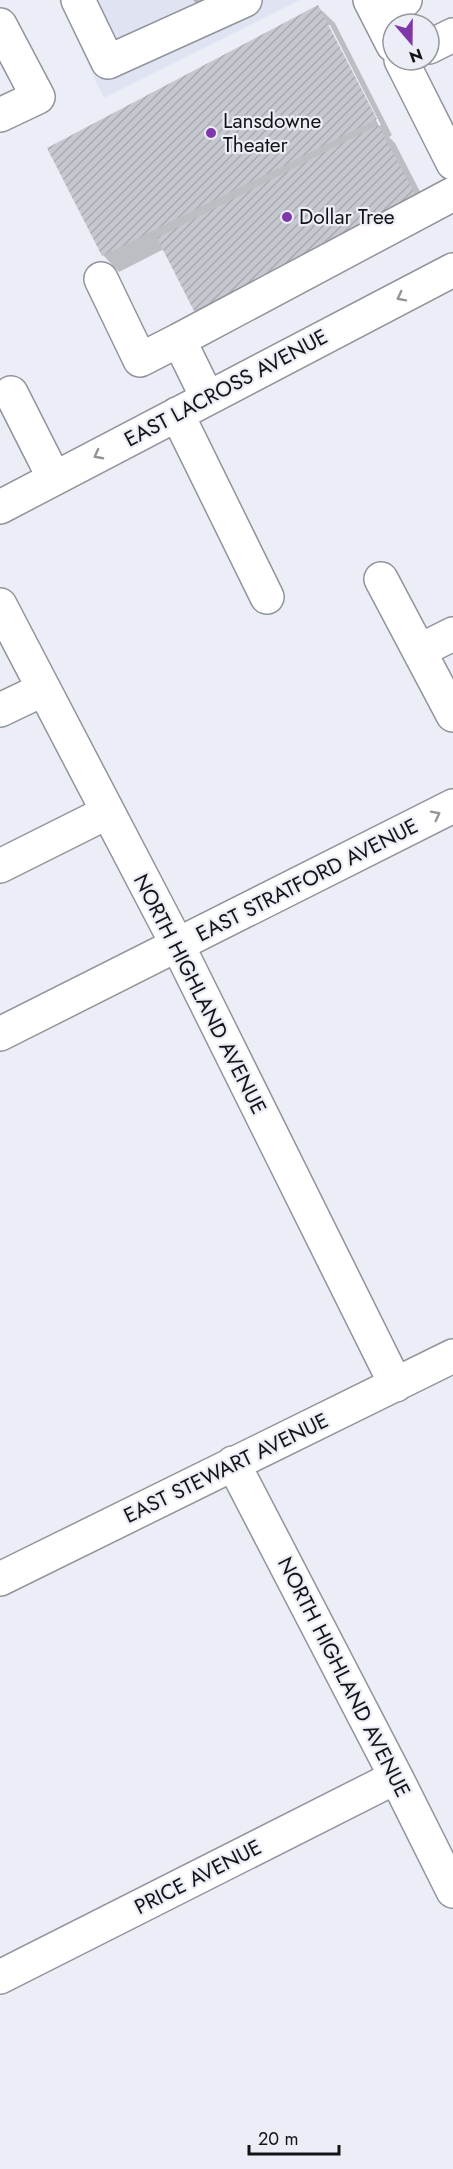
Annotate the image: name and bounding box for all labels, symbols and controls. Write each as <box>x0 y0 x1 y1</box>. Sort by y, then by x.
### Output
north arrow <box>381 12 441 72</box>
text: N <box>406 43 426 69</box>
place label: Lansdowne Theater <box>223 106 321 160</box>
marker: Lansdowne Theater <box>204 126 218 140</box>
place label: Dollar Tree <box>299 202 395 232</box>
marker: Dollar Tree <box>280 210 294 224</box>
one-way arrow <box>397 290 407 301</box>
street label: EAST LACROSS AVENUE <box>119 322 333 454</box>
one-way arrow <box>94 448 104 459</box>
street label: EAST STRATFORD AVENUE <box>191 811 423 949</box>
one-way arrow <box>429 811 440 822</box>
street label: NORTH HIGHLAND AVENUE <box>126 869 274 1119</box>
street label: EAST STEWART AVENUE <box>119 1405 333 1531</box>
street label: NORTH HIGHLAND AVENUE <box>270 1552 418 1802</box>
street label: PRICE AVENUE <box>129 1832 267 1922</box>
scale bar <box>249 2118 339 2156</box>
text: 20 m <box>258 2126 298 2152</box>

